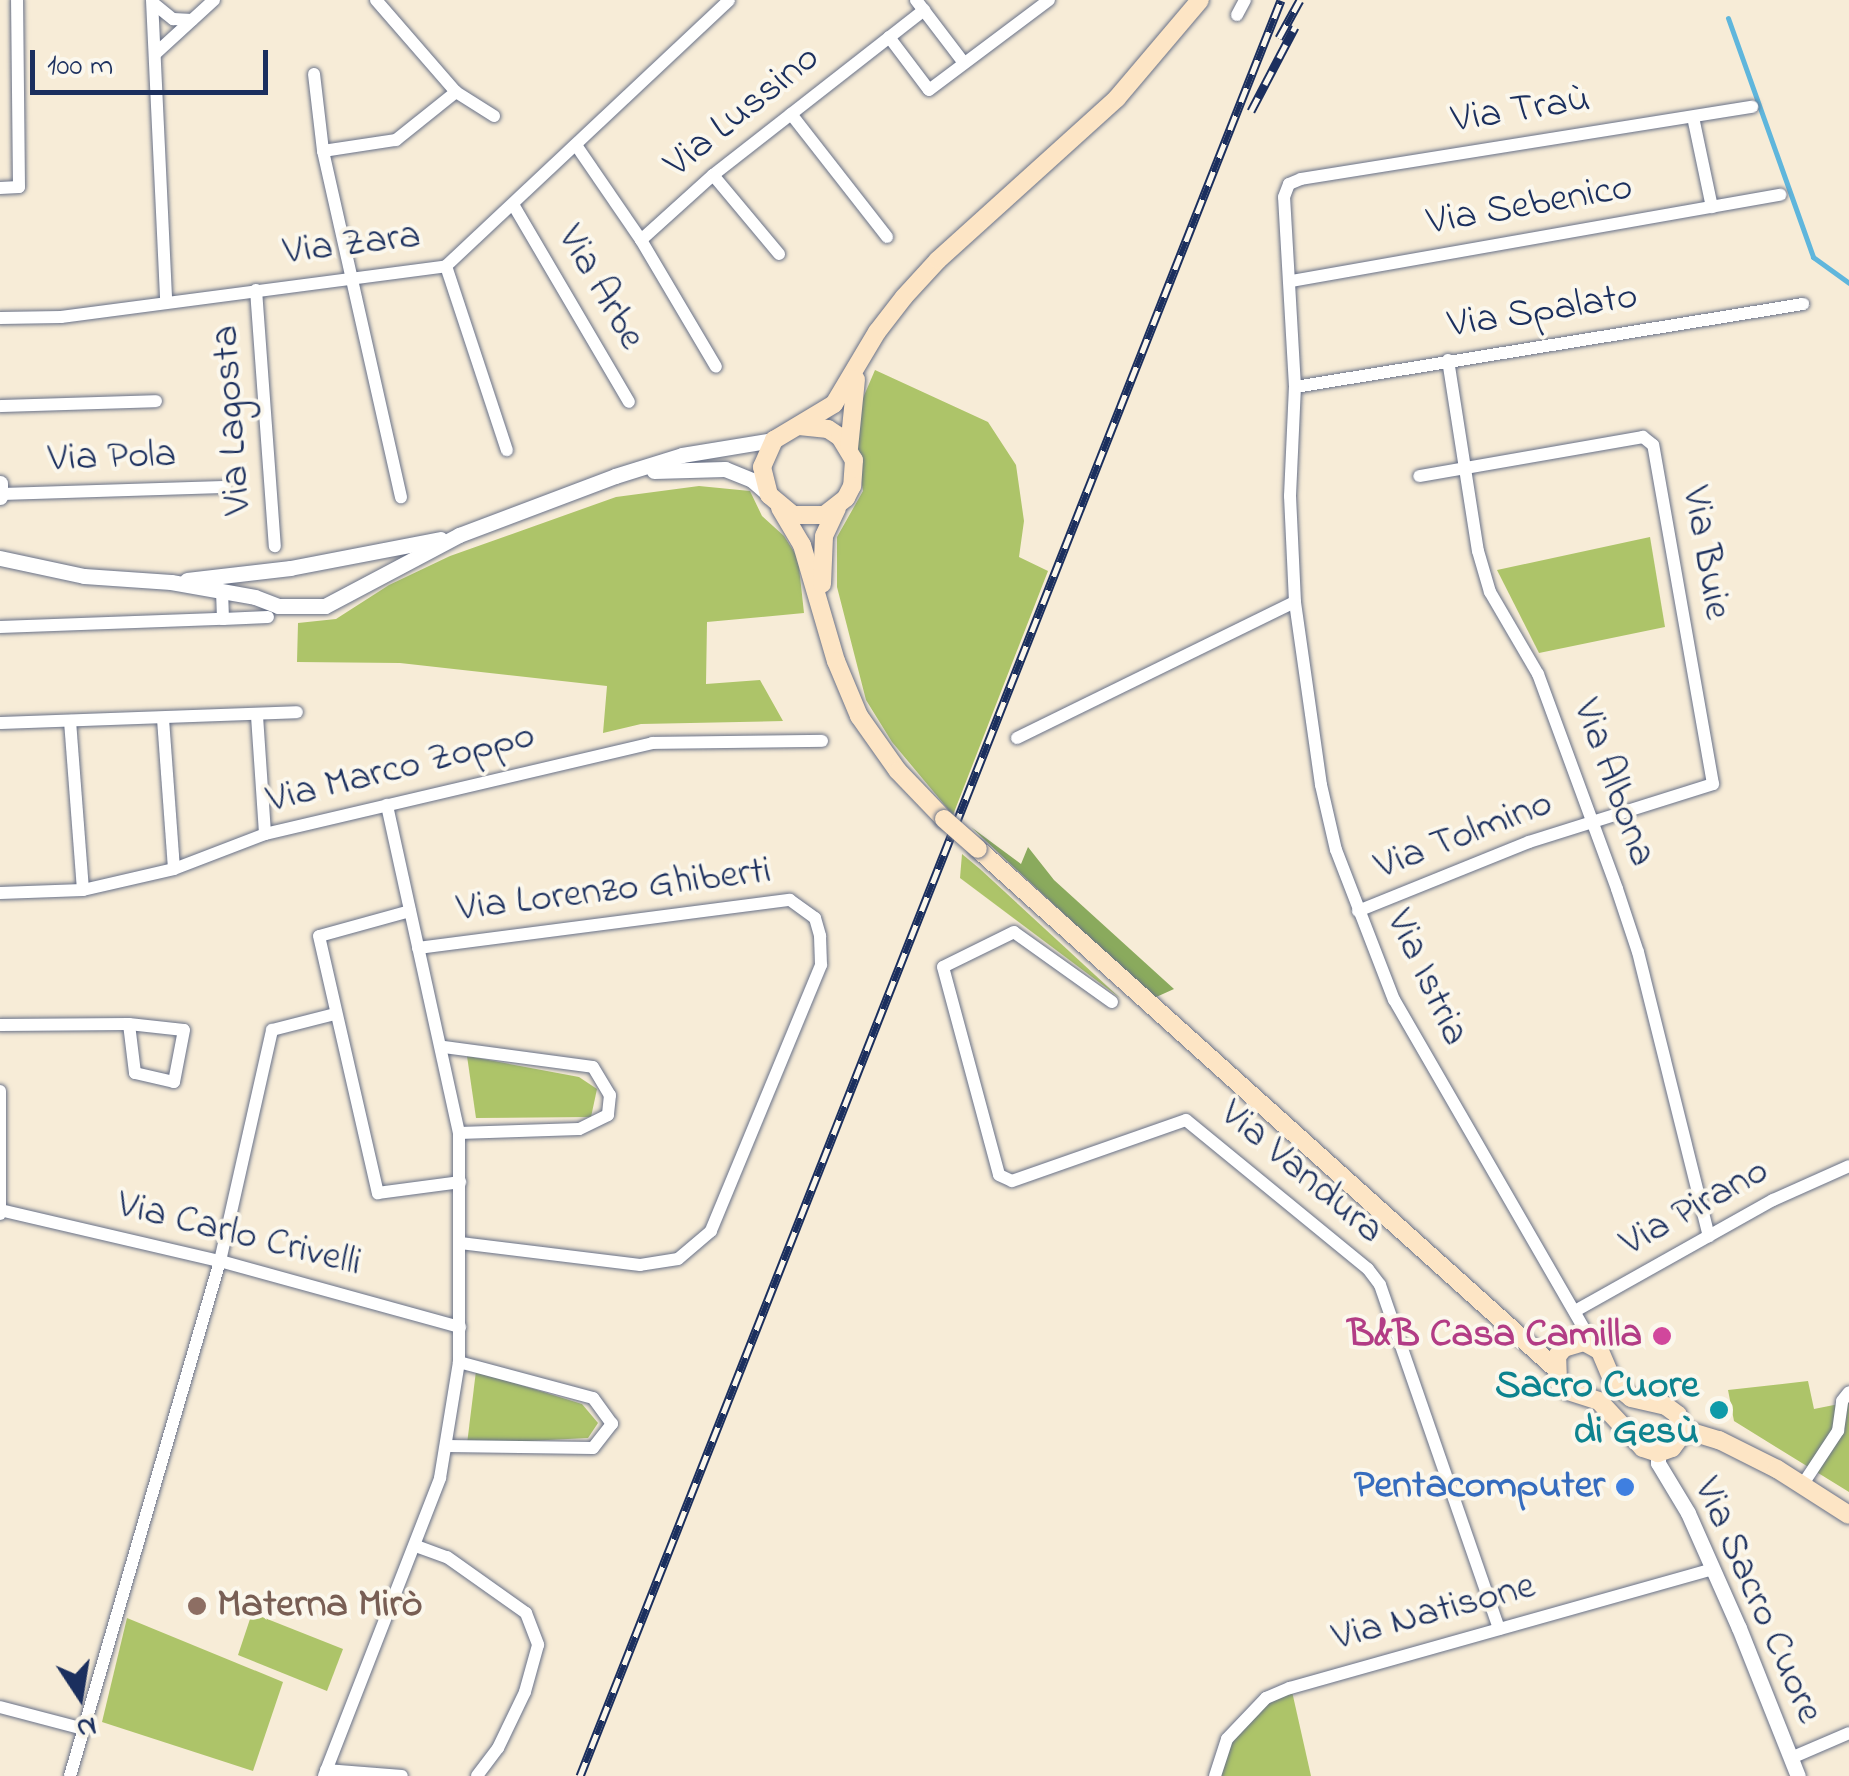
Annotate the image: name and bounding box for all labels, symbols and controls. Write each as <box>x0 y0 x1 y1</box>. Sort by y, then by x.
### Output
scale bar <box>35 30 272 92</box>
street label: Via Lussino <box>656 35 830 189</box>
text: 100 m <box>47 45 113 89</box>
street label: Via Traù <box>1448 76 1594 146</box>
street label: Via Sebenico <box>1424 164 1636 248</box>
street label: Via Zara <box>281 213 423 277</box>
street label: Via Arbe <box>545 217 655 359</box>
street label: Via Spalato <box>1445 273 1641 351</box>
street label: Via Lagosta <box>202 323 264 517</box>
street label: Via Pola <box>47 432 177 484</box>
street label: Via Buie <box>1670 483 1740 623</box>
street label: Via Albona <box>1561 693 1665 873</box>
street label: Via Marco Zoppo <box>262 713 540 825</box>
street label: Via Tolmino <box>1369 780 1559 892</box>
street label: Via Lorenzo Ghiberti <box>454 848 774 934</box>
street label: Via Istria <box>1374 903 1478 1053</box>
street label: Via Vandura <box>1209 1091 1393 1255</box>
street label: Via Pirano <box>1612 1148 1778 1268</box>
street label: Via Carlo Crivelli <box>112 1181 366 1289</box>
place label: B&B Casa Camilla <box>1348 1312 1642 1360</box>
marker: B&B Casa Camilla <box>1651 1325 1673 1347</box>
place label: Sacro Cuore di Gesù <box>1495 1363 1699 1457</box>
marker: Sacro Cuore di Gesù <box>1708 1399 1730 1421</box>
place label: Pentacomputer <box>1354 1463 1605 1511</box>
street label: Via Sacro Cuore <box>1681 1471 1833 1731</box>
marker: Pentacomputer <box>1614 1476 1636 1498</box>
street label: Via Natisone <box>1328 1563 1540 1663</box>
place label: Materna Mirò <box>217 1582 423 1630</box>
marker: Materna Mirò <box>186 1595 208 1617</box>
north arrow <box>30 1646 130 1746</box>
text: N <box>73 1704 100 1748</box>

